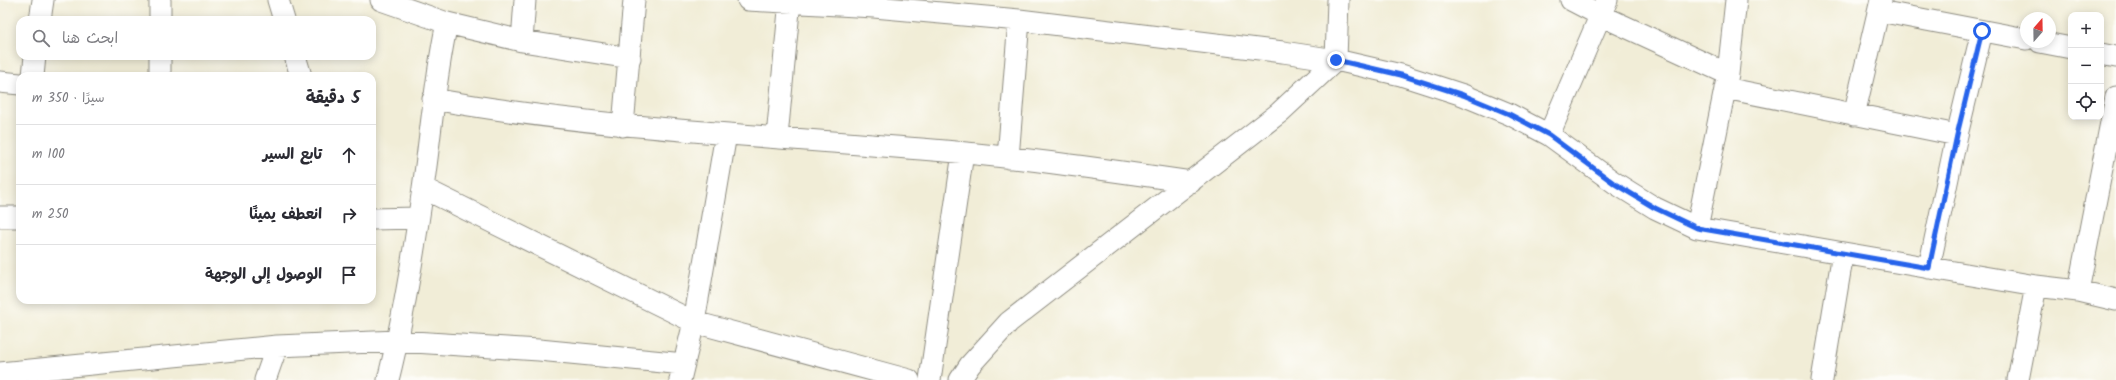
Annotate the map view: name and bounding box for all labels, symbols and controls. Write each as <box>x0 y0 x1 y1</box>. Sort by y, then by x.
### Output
north arrow <box>2020 12 2056 48</box>
map controls <box>2068 12 2104 120</box>
button: + <box>2068 12 2104 48</box>
search box <box>16 16 376 60</box>
route start <box>1973 22 1991 40</box>
icon: search <box>30 27 52 49</box>
text: ابحث هنا <box>62 27 118 51</box>
button: − <box>2068 48 2104 84</box>
route end <box>1327 51 1345 69</box>
button: locate <box>2068 84 2104 120</box>
text: 5 دقيقة <box>306 85 360 112</box>
text: سيرًا · 350 m <box>32 88 105 109</box>
text: تابع السير <box>263 143 322 167</box>
text: 100 m <box>32 144 65 165</box>
icon: ahead <box>338 144 360 166</box>
text: انعطف يمينًا <box>249 203 322 227</box>
text: 250 m <box>32 204 69 225</box>
icon: right <box>338 204 360 226</box>
text: الوصول إلى الوجهة <box>205 263 322 287</box>
icon: arrive <box>338 264 360 286</box>

